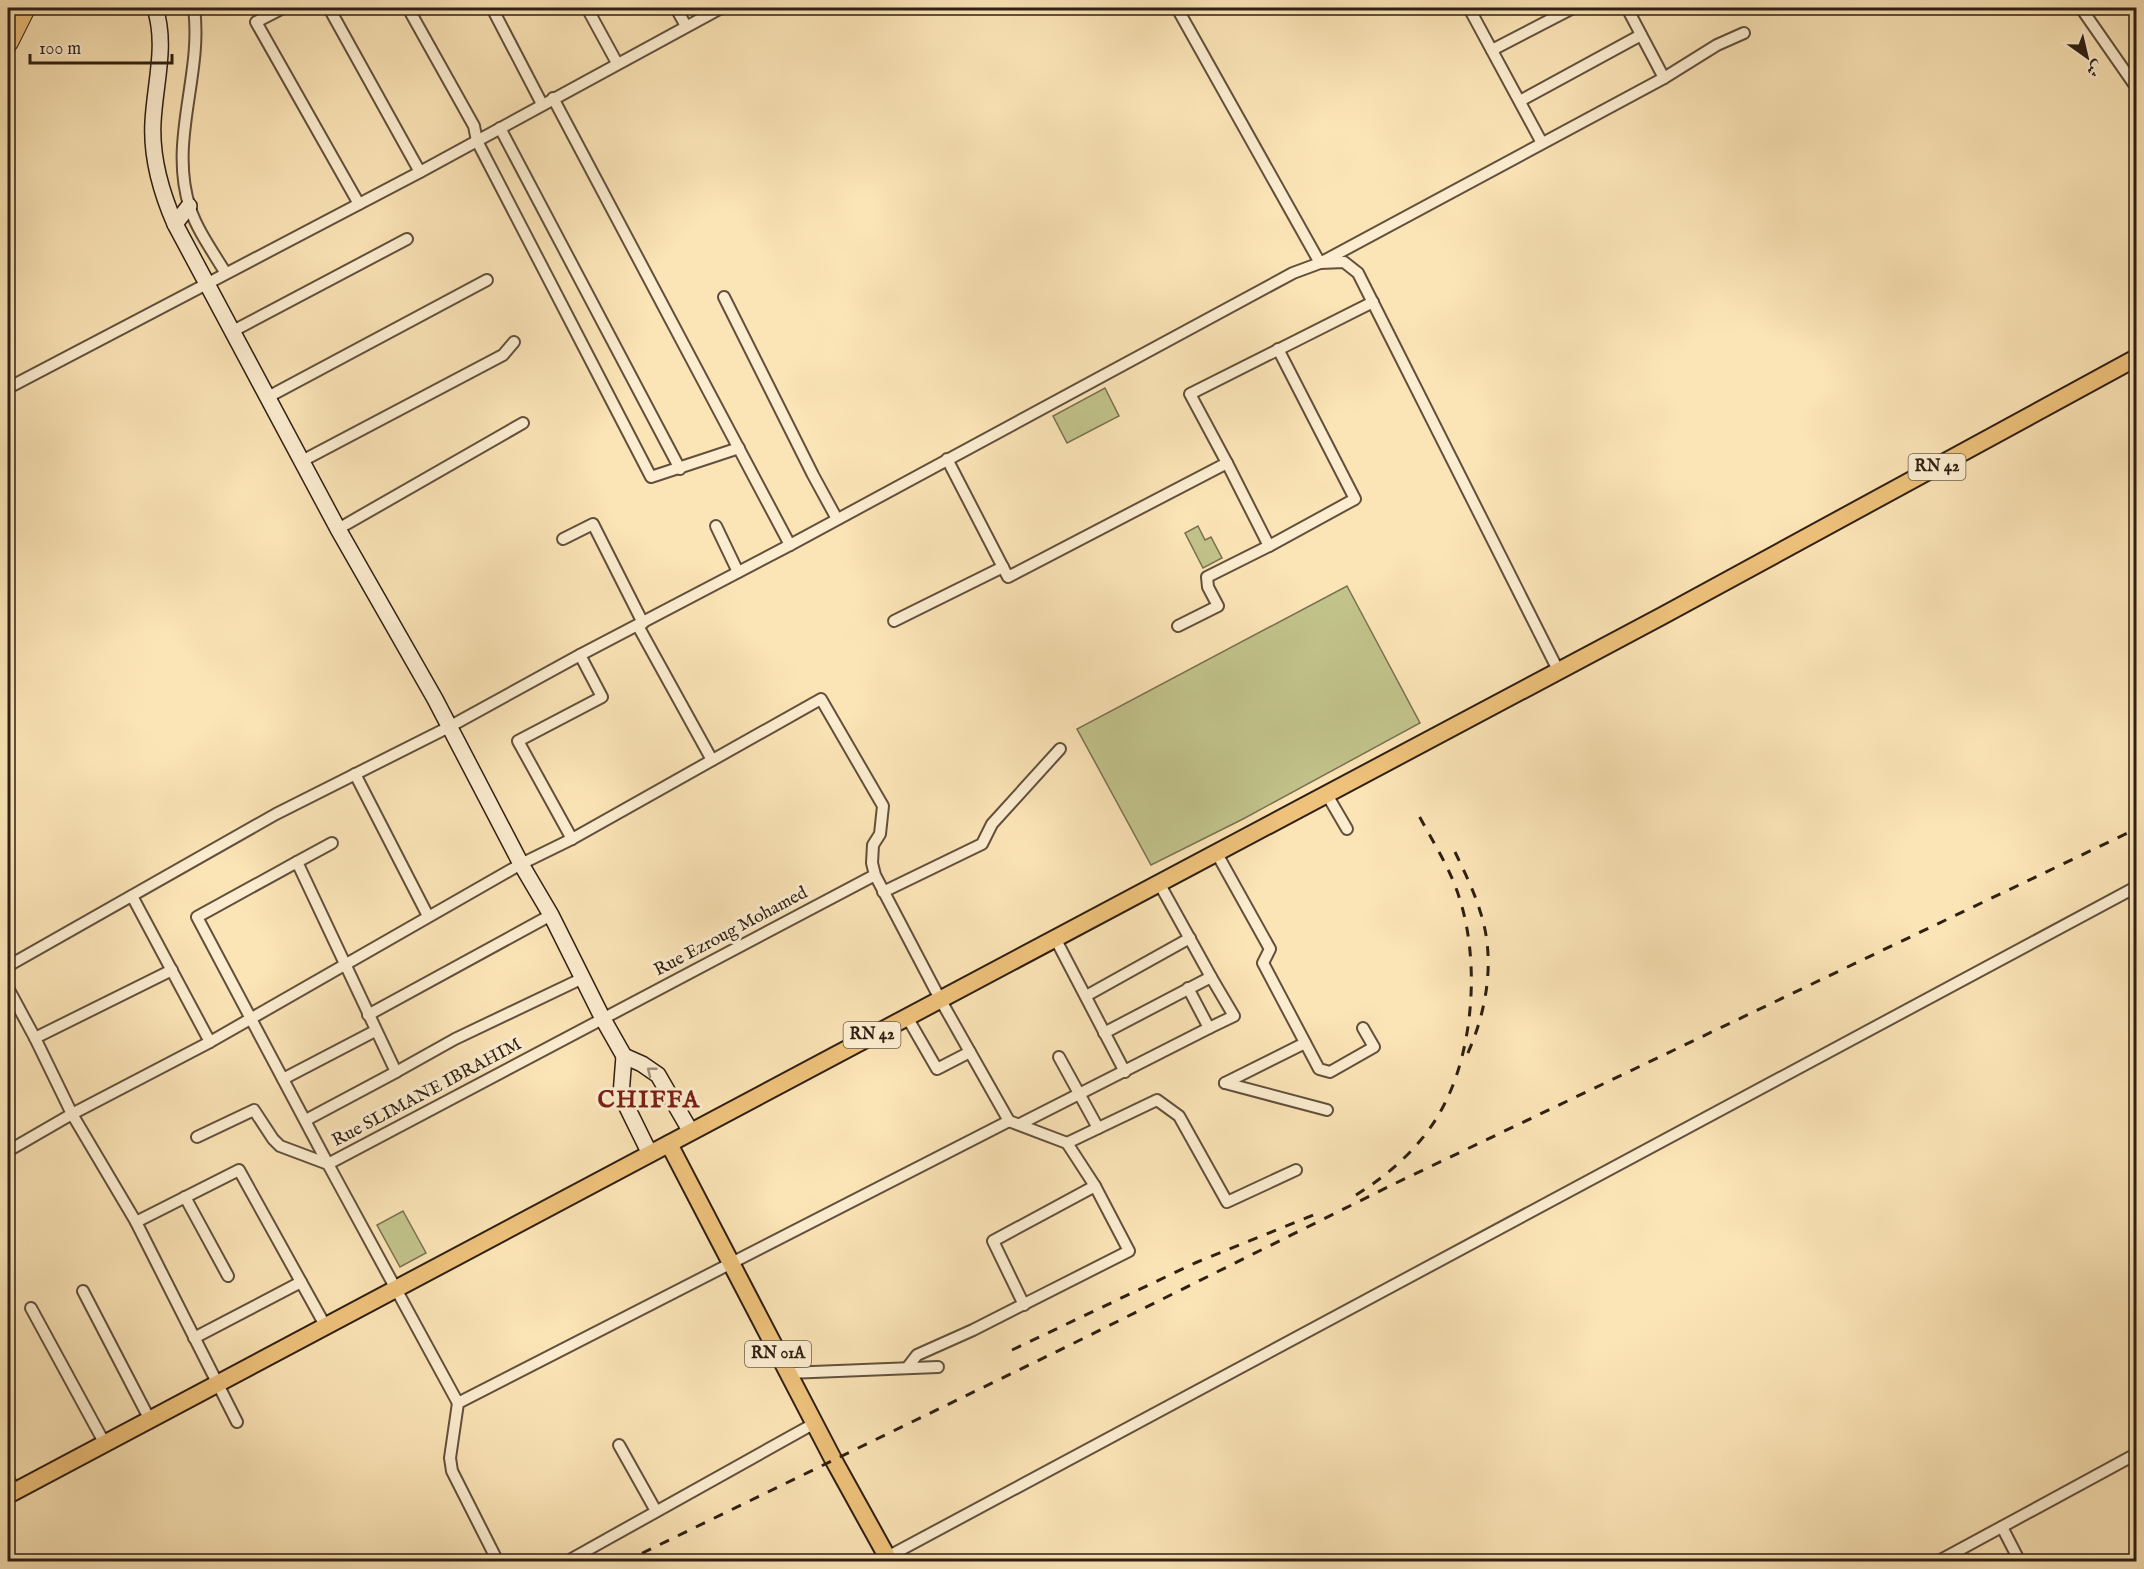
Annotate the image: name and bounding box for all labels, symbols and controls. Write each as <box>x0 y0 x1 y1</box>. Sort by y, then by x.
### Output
scale bar <box>30 27 172 65</box>
north arrow <box>2057 27 2117 87</box>
text: 100 m <box>39 38 81 61</box>
text: ش <box>2082 55 2106 81</box>
road number: RN 42 <box>1908 454 1966 480</box>
street label: Rue Ezroug Mohamed <box>650 882 812 982</box>
road number: RN 42 <box>844 1022 900 1048</box>
street label: Rue SLIMANE IBRAHIM <box>328 1033 526 1153</box>
one-way arrow <box>647 1068 658 1079</box>
district label: CHIFFA <box>597 1085 701 1116</box>
road number: RN 01A <box>745 1341 811 1367</box>

